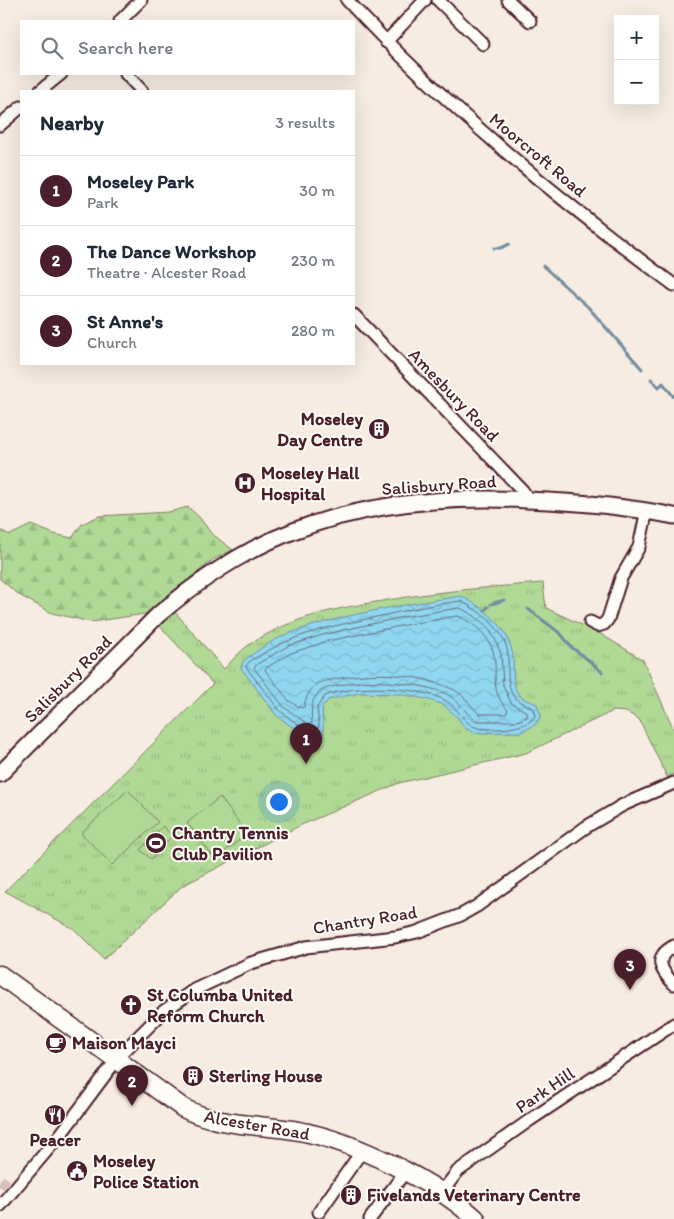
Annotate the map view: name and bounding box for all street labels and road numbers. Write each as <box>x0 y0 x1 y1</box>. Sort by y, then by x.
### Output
street label: Moorcroft Road <box>485 108 591 202</box>
street label: Amesbury Road <box>404 344 504 446</box>
street label: Salisbury Road <box>381 470 497 500</box>
street label: Salisbury Road <box>20 630 117 727</box>
street label: Chantry Road <box>311 901 419 939</box>
street label: Park Hill <box>511 1062 579 1118</box>
street label: Alcester Road <box>202 1105 312 1145</box>

